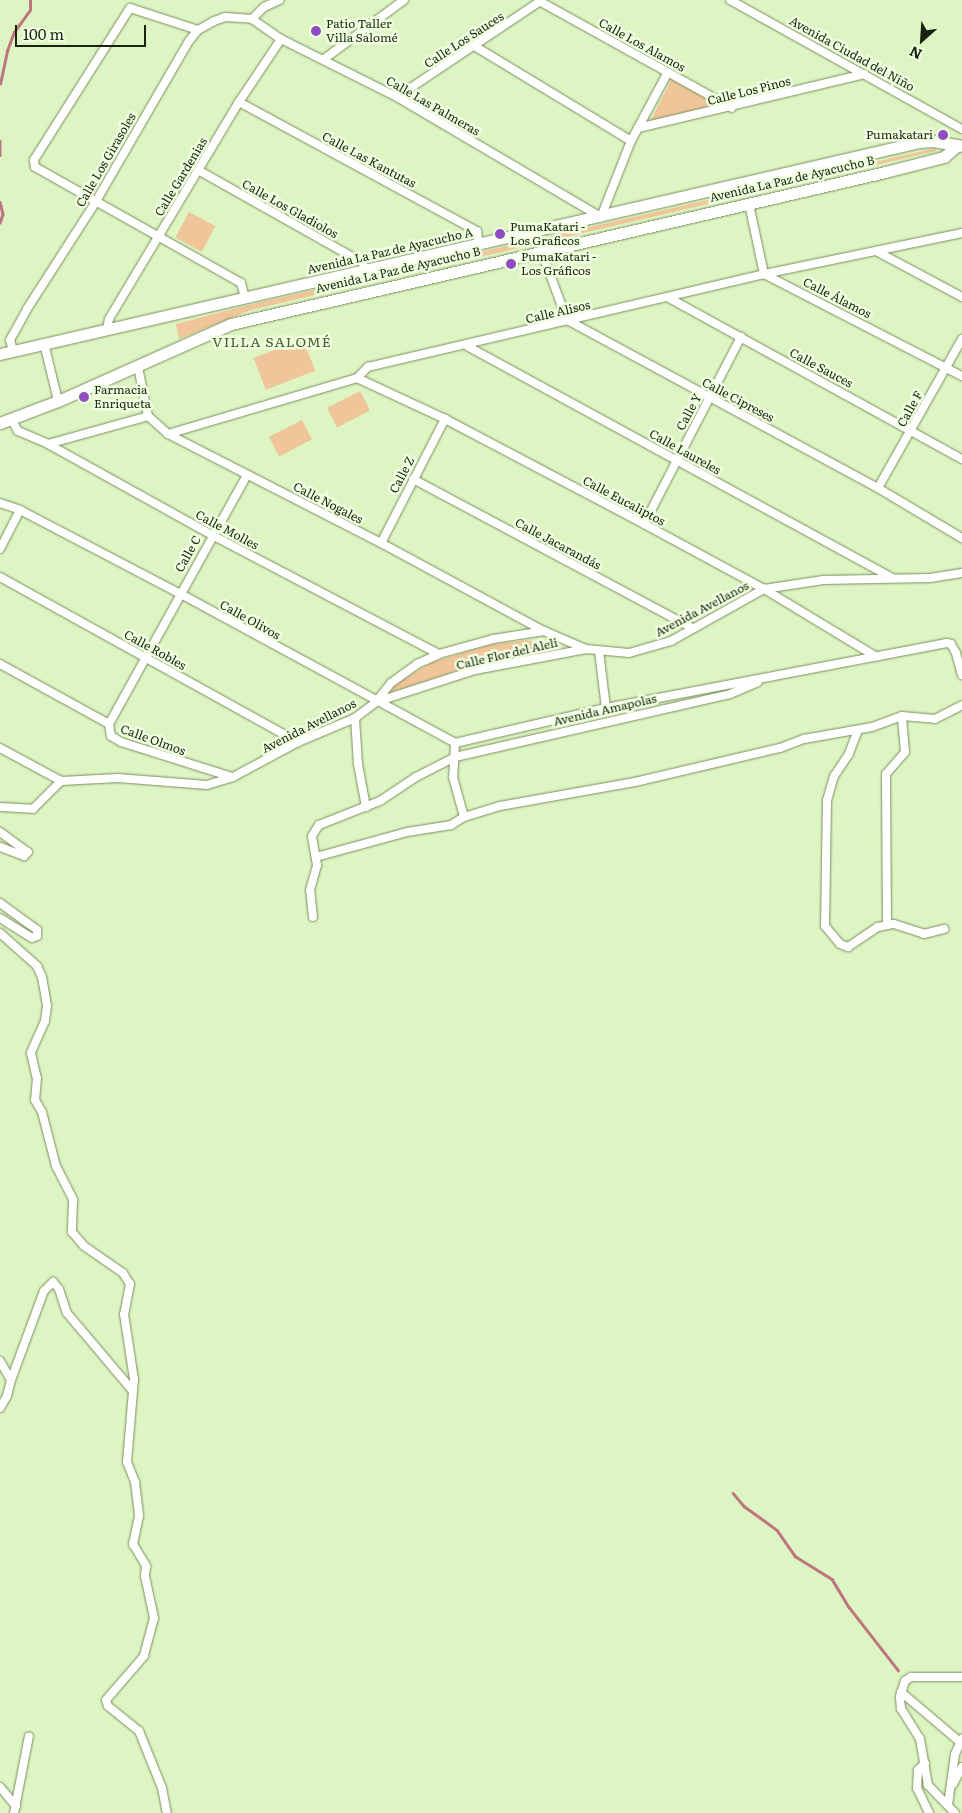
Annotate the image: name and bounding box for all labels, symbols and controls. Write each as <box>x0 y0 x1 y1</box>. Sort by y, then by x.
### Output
street label: Calle Los Sauces <box>422 9 506 71</box>
street label: Avenida Ciudad del Niño <box>787 14 917 94</box>
scale bar <box>18 15 149 47</box>
street label: Calle Los Alamos <box>596 15 688 75</box>
north arrow <box>897 15 947 65</box>
place label: Patio Taller Villa Salomé <box>326 17 398 45</box>
text: 100 m <box>23 22 64 45</box>
marker: Patio Taller Villa Salomé <box>310 25 322 37</box>
street label: Calle Las Palmeras <box>384 73 482 139</box>
street label: Calle Los Pinos <box>706 74 792 108</box>
street label: Calle Los Girasoles <box>73 110 139 210</box>
place label: Pumakatari <box>866 128 933 142</box>
street label: Calle Las Kantutas <box>320 129 418 191</box>
marker: Pumakatari <box>937 129 949 141</box>
street label: Calle Gardenias <box>152 135 210 219</box>
street label: Avenida La Paz de Ayacucho B <box>708 153 876 205</box>
street label: Calle Los Gladiolos <box>240 177 340 241</box>
place label: PumaKatari - Los Graficos <box>510 220 585 248</box>
street label: Avenida La Paz de Ayacucho A <box>306 225 474 277</box>
marker: PumaKatari - Los Graficos <box>494 228 506 240</box>
street label: Avenida La Paz de Ayacucho B <box>314 244 482 296</box>
place label: PumaKatari - Los Gráficos <box>521 250 596 278</box>
marker: PumaKatari - Los Gráficos <box>505 258 517 270</box>
street label: Calle Álamos <box>801 275 873 321</box>
street label: Calle Alisos <box>524 298 592 326</box>
district label: VILLA SALOMÉ <box>211 333 333 349</box>
street label: Calle Sauces <box>787 345 855 391</box>
street label: Calle Cipreses <box>700 375 776 425</box>
place label: Farmacia Enriqueta <box>94 383 151 411</box>
street label: Calle F <box>894 389 926 429</box>
marker: Farmacia Enriqueta <box>78 391 90 403</box>
street label: Calle Y <box>673 391 705 433</box>
street label: Calle Laureles <box>647 426 723 478</box>
street label: Calle Z <box>386 454 418 496</box>
street label: Calle Eucaliptos <box>580 473 668 529</box>
street label: Calle Nogales <box>291 479 365 527</box>
street label: Calle Molles <box>193 507 261 553</box>
street label: Calle Jacarandás <box>513 515 603 573</box>
street label: Calle C <box>172 533 204 575</box>
street label: Avenida Avellanos <box>653 578 751 640</box>
street label: Calle Olivos <box>217 597 283 643</box>
street label: Calle Robles <box>121 627 189 673</box>
street label: Calle Flor del Alelí <box>455 635 559 673</box>
street label: Avenida Amapolas <box>552 691 658 729</box>
street label: Avenida Avellanos <box>259 696 359 756</box>
street label: Calle Olmos <box>119 722 187 758</box>

